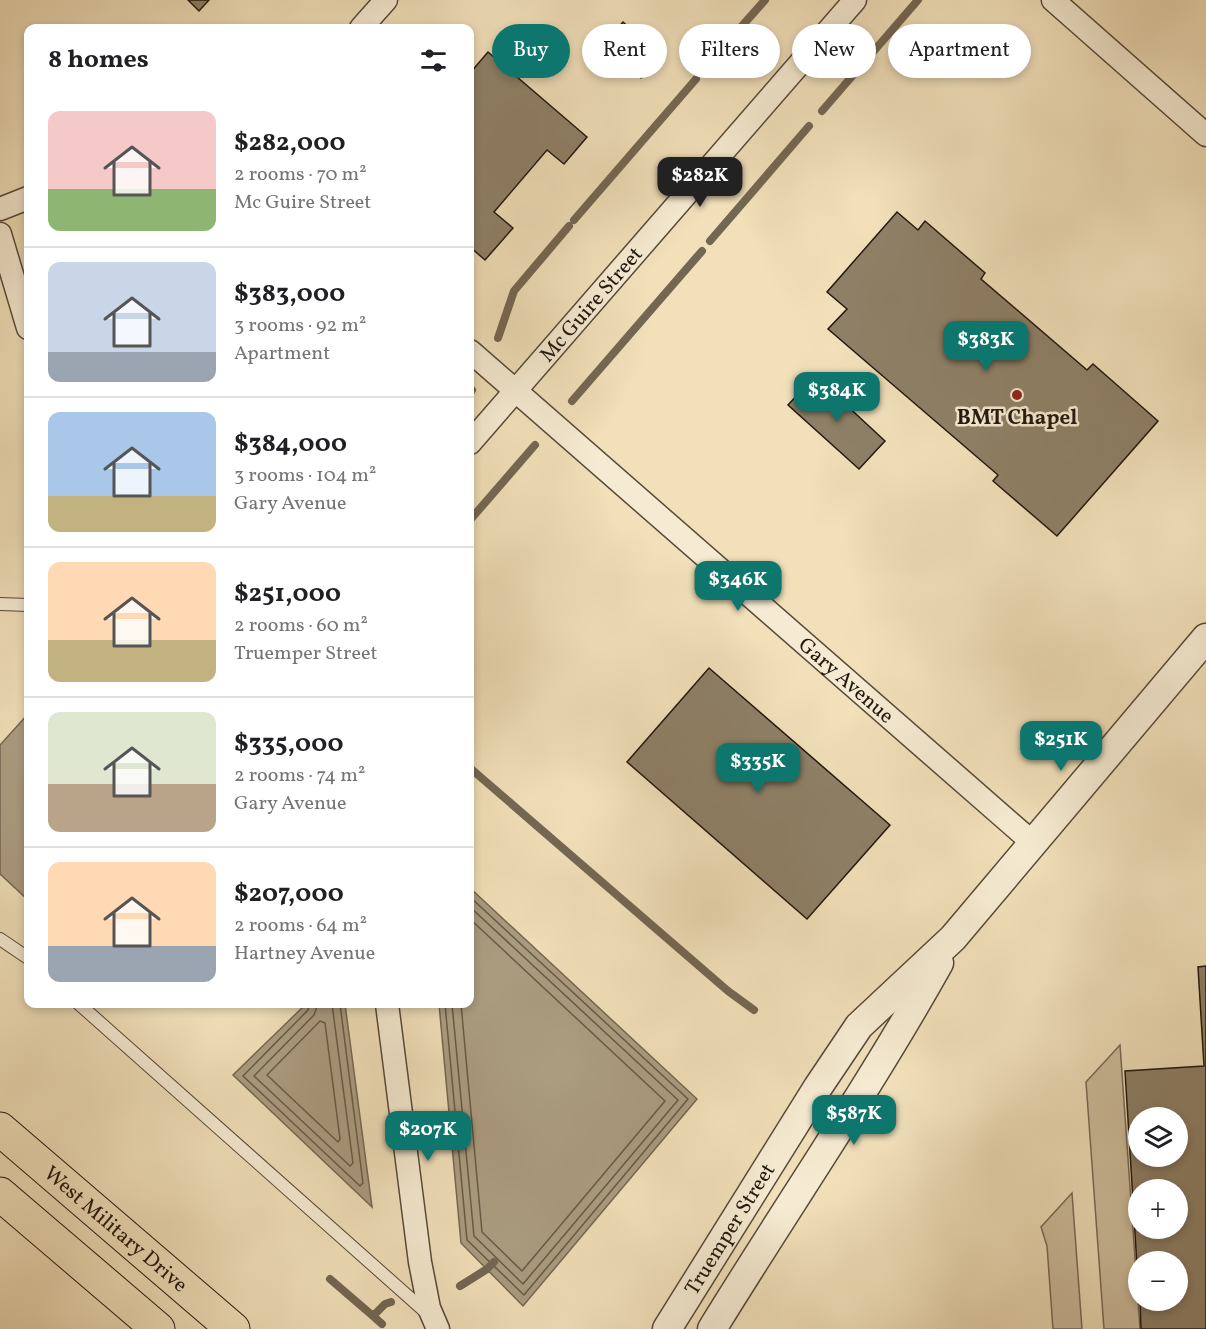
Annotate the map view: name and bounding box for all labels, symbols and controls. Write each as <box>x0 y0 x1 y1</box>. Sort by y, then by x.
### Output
chip: Buy <box>492 24 570 78</box>
chip: Rent <box>582 24 667 78</box>
chip: Filters <box>679 24 780 78</box>
chip: New <box>792 24 876 78</box>
chip: Apartment <box>888 24 1031 78</box>
text: 8 homes <box>48 42 149 78</box>
icon: filters <box>417 44 450 77</box>
text: $282,000 <box>234 125 346 161</box>
icon: home <box>96 135 168 207</box>
pin: $282K <box>658 157 742 208</box>
text: 2 rooms · 70 m² <box>234 161 367 189</box>
text: $282K <box>671 162 729 190</box>
text: Mc Guire Street <box>234 189 371 217</box>
street label: Mc Guire Street <box>534 241 650 369</box>
text: $383,000 <box>234 276 345 312</box>
icon: home <box>96 286 168 358</box>
text: 3 rooms · 92 m² <box>234 312 366 340</box>
pin: $383K <box>944 321 1028 372</box>
text: $383K <box>958 326 1014 354</box>
text: Apartment <box>234 340 330 368</box>
pin: $384K <box>795 372 879 423</box>
text: $384K <box>808 377 866 405</box>
marker: BMT Chapel <box>1010 388 1024 402</box>
place label: BMT Chapel <box>957 404 1077 433</box>
text: $384,000 <box>234 426 347 462</box>
icon: home <box>96 436 168 508</box>
text: 3 rooms · 104 m² <box>234 462 376 490</box>
text: Gary Avenue <box>234 490 347 518</box>
pin: $346K <box>696 561 780 612</box>
text: $346K <box>709 566 767 594</box>
text: $251,000 <box>234 576 341 612</box>
icon: home <box>96 586 168 658</box>
text: 2 rooms · 60 m² <box>234 612 368 640</box>
street label: Gary Avenue <box>791 631 900 731</box>
text: Truemper Street <box>234 640 377 668</box>
pin: $251K <box>1019 721 1103 772</box>
text: $335,000 <box>234 726 344 762</box>
text: $251K <box>1034 726 1088 754</box>
icon: home <box>96 736 168 808</box>
pin: $335K <box>716 743 800 794</box>
text: $335K <box>730 748 786 776</box>
text: 2 rooms · 74 m² <box>234 762 365 790</box>
text: Gary Avenue <box>234 790 347 818</box>
text: $207,000 <box>234 876 344 912</box>
icon: home <box>96 886 168 958</box>
text: 2 rooms · 64 m² <box>234 912 367 940</box>
text: Hartney Avenue <box>234 940 375 968</box>
pin: $587K <box>812 1095 896 1146</box>
text: $587K <box>826 1100 882 1128</box>
map controls <box>1128 1107 1188 1311</box>
button: layers <box>1128 1107 1188 1167</box>
pin: $207K <box>386 1111 470 1162</box>
text: $207K <box>399 1116 457 1144</box>
street label: Truemper Street <box>679 1158 783 1301</box>
street label: West Military Drive <box>37 1160 193 1300</box>
button: + <box>1128 1179 1188 1239</box>
button: − <box>1128 1251 1188 1311</box>

